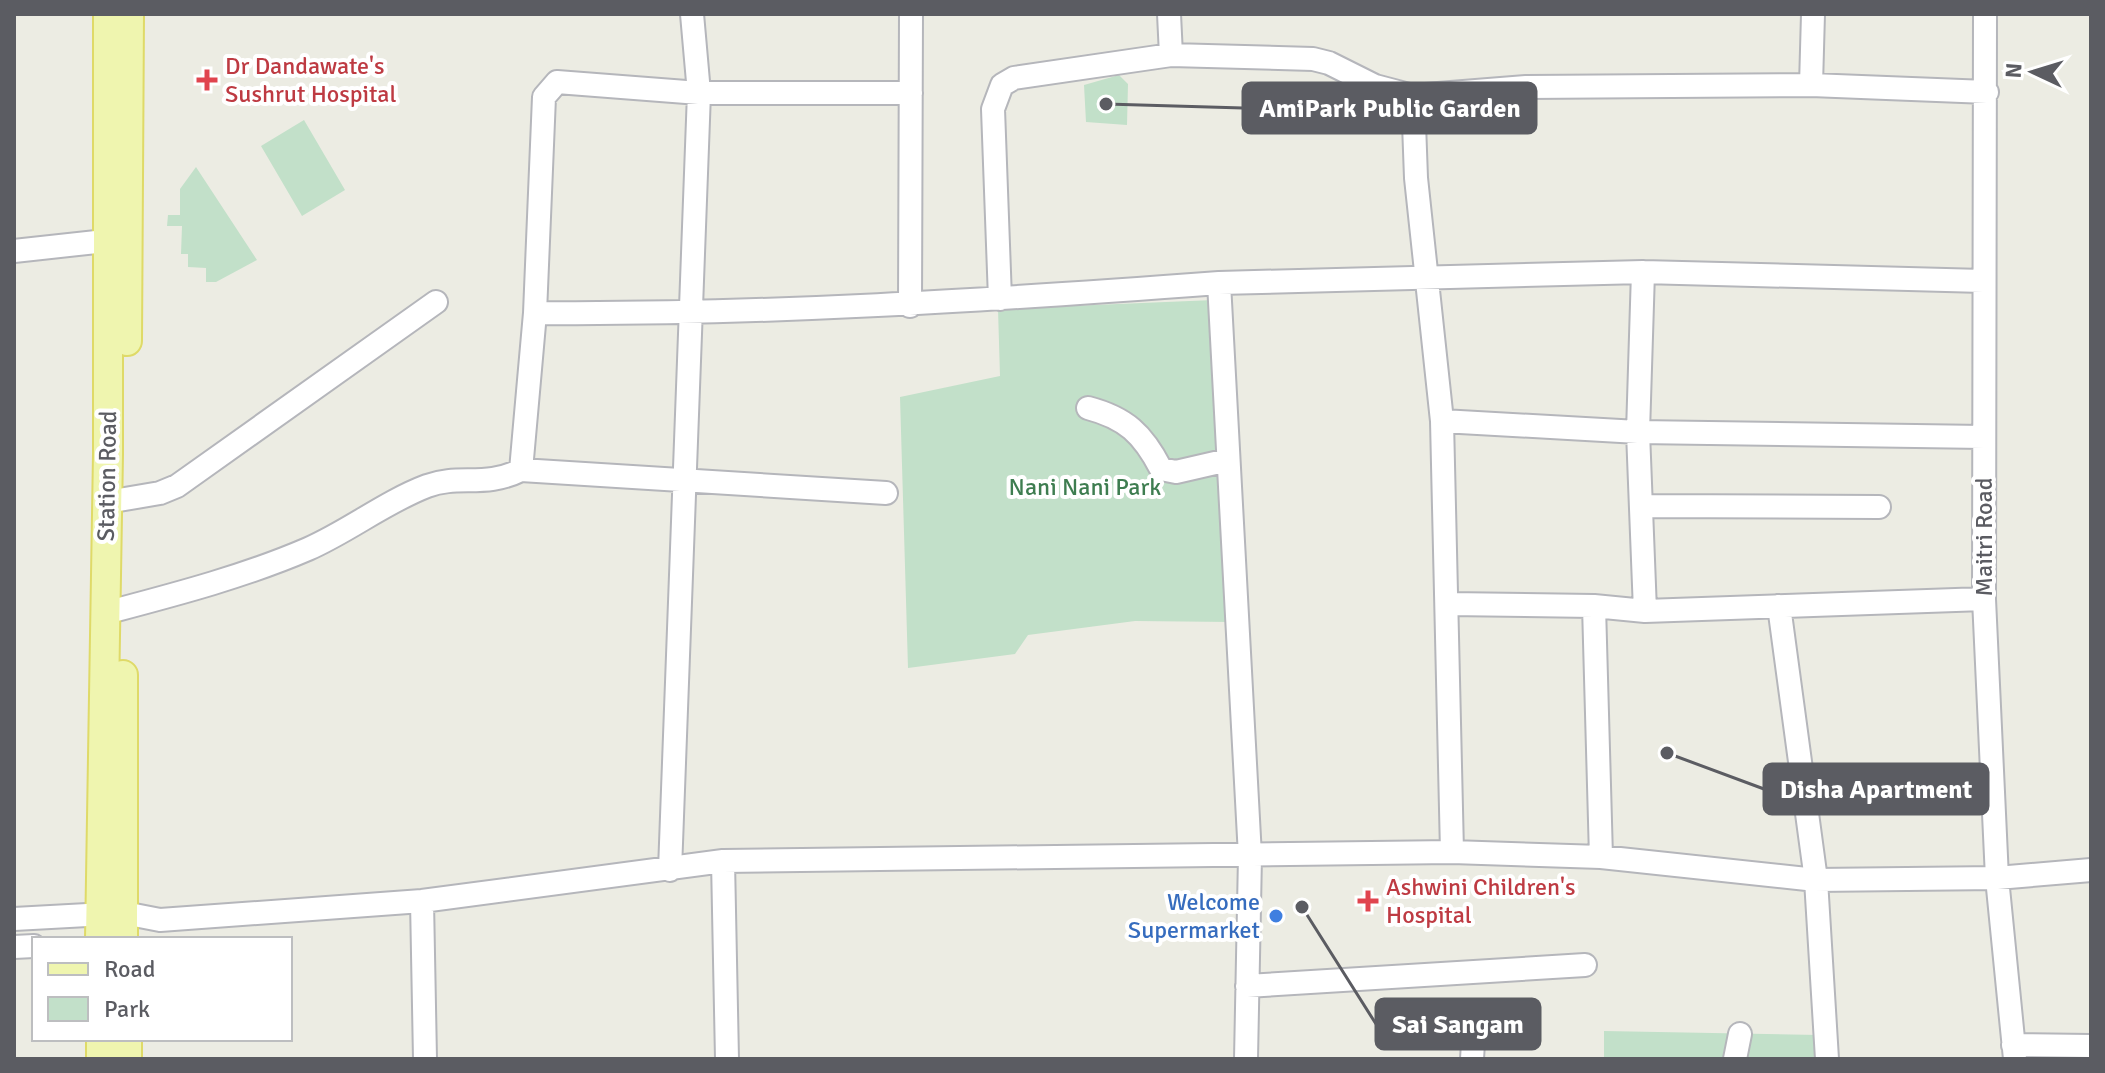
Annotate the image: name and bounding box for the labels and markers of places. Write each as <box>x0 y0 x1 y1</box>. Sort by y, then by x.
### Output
place label: Dr Dandawate's Sushrut Hospital <box>225 51 397 109</box>
marker: Dr Dandawate's Sushrut Hospital <box>196 69 218 91</box>
callout: AmiPark Public Garden <box>1243 83 1536 133</box>
callout: Disha Apartment <box>1764 764 1988 814</box>
place label: Ashwini Children's Hospital <box>1386 872 1576 930</box>
place label: Welcome Supermarket <box>1128 887 1260 945</box>
marker: Ashwini Children's Hospital <box>1357 890 1379 912</box>
marker: Welcome Supermarket <box>1267 907 1285 925</box>
callout: Sai Sangam <box>1376 999 1540 1049</box>

